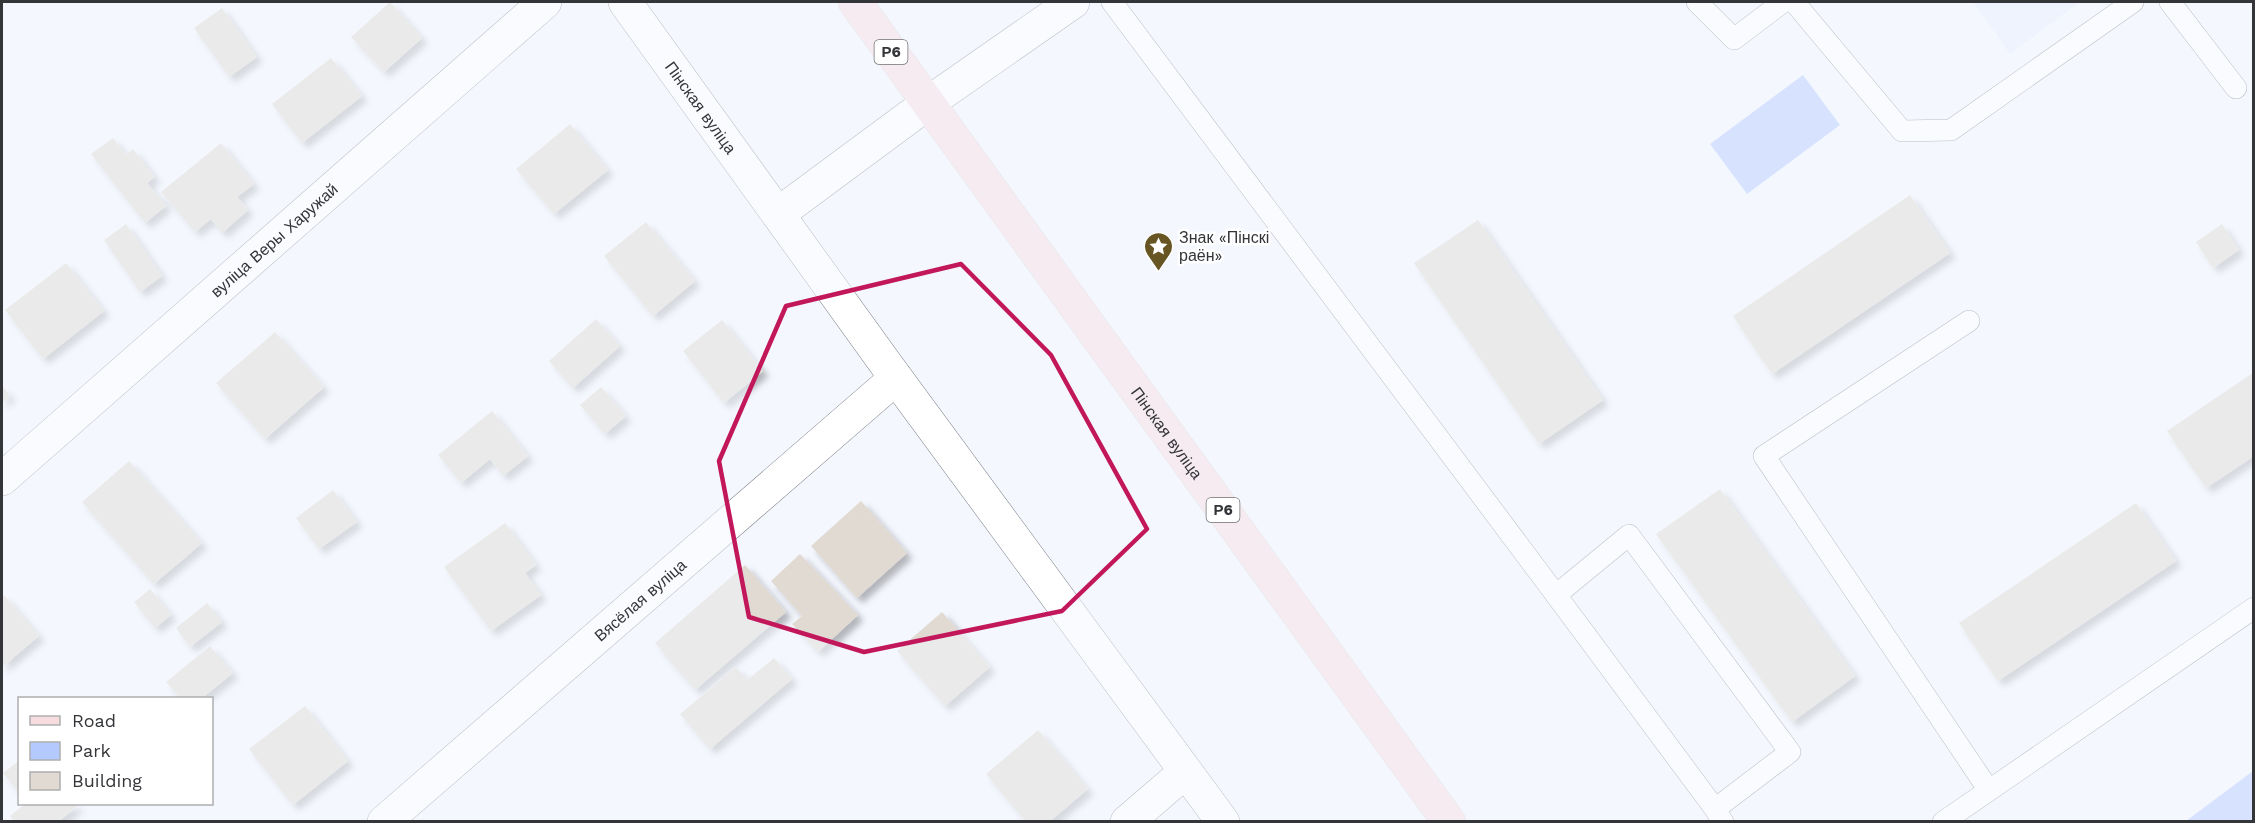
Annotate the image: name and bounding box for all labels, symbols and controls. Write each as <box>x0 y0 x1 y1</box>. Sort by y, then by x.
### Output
road number: Р6 <box>874 40 908 64</box>
street label: Пінская вуліца <box>661 58 741 157</box>
street label: вуліца Веры Харужай <box>207 179 341 301</box>
place label: Знак «Пінскі раён» <box>1179 228 1269 265</box>
place icon: Знак «Пінскі раён» <box>1142 230 1174 272</box>
street label: Пінская вуліца <box>1127 383 1207 483</box>
road number: Р6 <box>1206 498 1240 522</box>
street label: Вясёлая вуліца <box>590 555 690 645</box>
legend <box>18 697 213 805</box>
text: Road <box>72 710 116 731</box>
text: Park <box>72 740 111 761</box>
text: Building <box>72 770 142 791</box>

